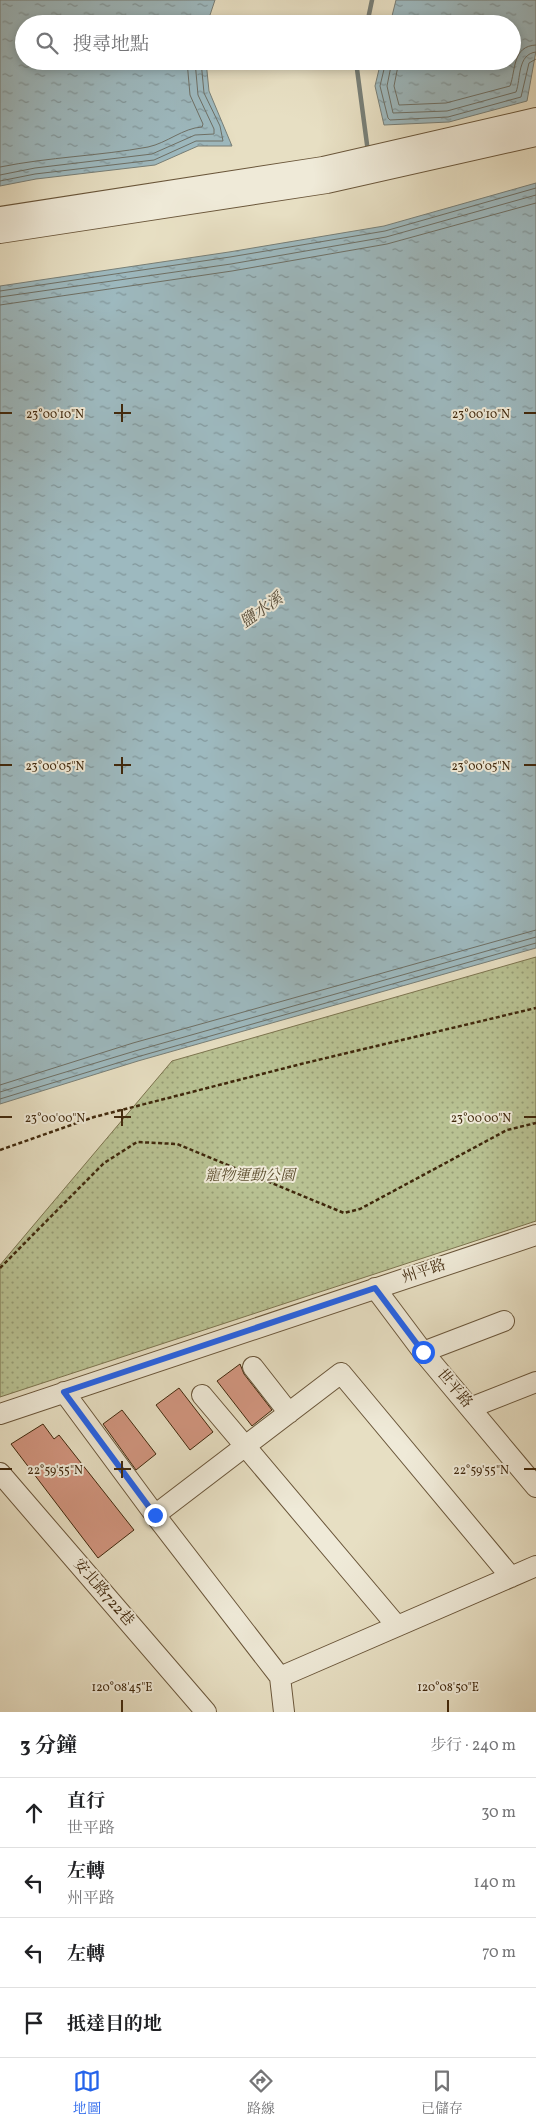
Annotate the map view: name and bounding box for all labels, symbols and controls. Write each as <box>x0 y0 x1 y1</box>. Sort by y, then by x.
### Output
search box <box>15 15 521 70</box>
icon: search <box>33 29 61 57</box>
text: 搜尋地點 <box>73 32 149 58</box>
text: 23°00'10"N <box>26 407 84 423</box>
text: 23°00'10"N <box>452 407 510 423</box>
water label: 鹽水溪 <box>236 587 290 634</box>
text: 23°00'05"N <box>26 759 85 775</box>
text: 23°00'05"N <box>452 759 511 775</box>
text: 23°00'00"N <box>25 1111 85 1127</box>
text: 23°00'00"N <box>451 1111 511 1127</box>
park label: 寵物運動公園 <box>205 1166 297 1187</box>
street label: 州平路 <box>399 1255 449 1289</box>
route start <box>412 1341 435 1364</box>
street label: 世平路 <box>431 1365 477 1413</box>
text: 22°59'55"N <box>27 1463 83 1479</box>
text: 22°59'55"N <box>453 1463 509 1479</box>
route end <box>144 1504 167 1527</box>
street label: 安北路722巷 <box>68 1555 138 1631</box>
text: 120°08'45"E <box>92 1680 152 1696</box>
text: 120°08'50"E <box>417 1680 479 1696</box>
text: 3 分鐘 <box>20 1732 77 1761</box>
text: 步行 · 240 m <box>430 1735 516 1757</box>
text: 直行 <box>67 1789 105 1815</box>
icon: ahead <box>20 1799 48 1827</box>
text: 30 m <box>481 1802 516 1824</box>
text: 世平路 <box>67 1818 115 1840</box>
text: 左轉 <box>67 1859 105 1885</box>
icon: left <box>20 1869 48 1897</box>
text: 140 m <box>474 1872 516 1894</box>
text: 州平路 <box>67 1888 115 1910</box>
icon: left <box>20 1939 48 1967</box>
text: 左轉 <box>67 1942 105 1968</box>
text: 70 m <box>482 1942 516 1964</box>
icon: arrive <box>20 2009 48 2037</box>
text: 抵達目的地 <box>67 2012 162 2038</box>
tab: 地圖 <box>73 2067 101 2119</box>
tab: 路線 <box>247 2067 275 2119</box>
tab: 已儲存 <box>421 2067 463 2119</box>

